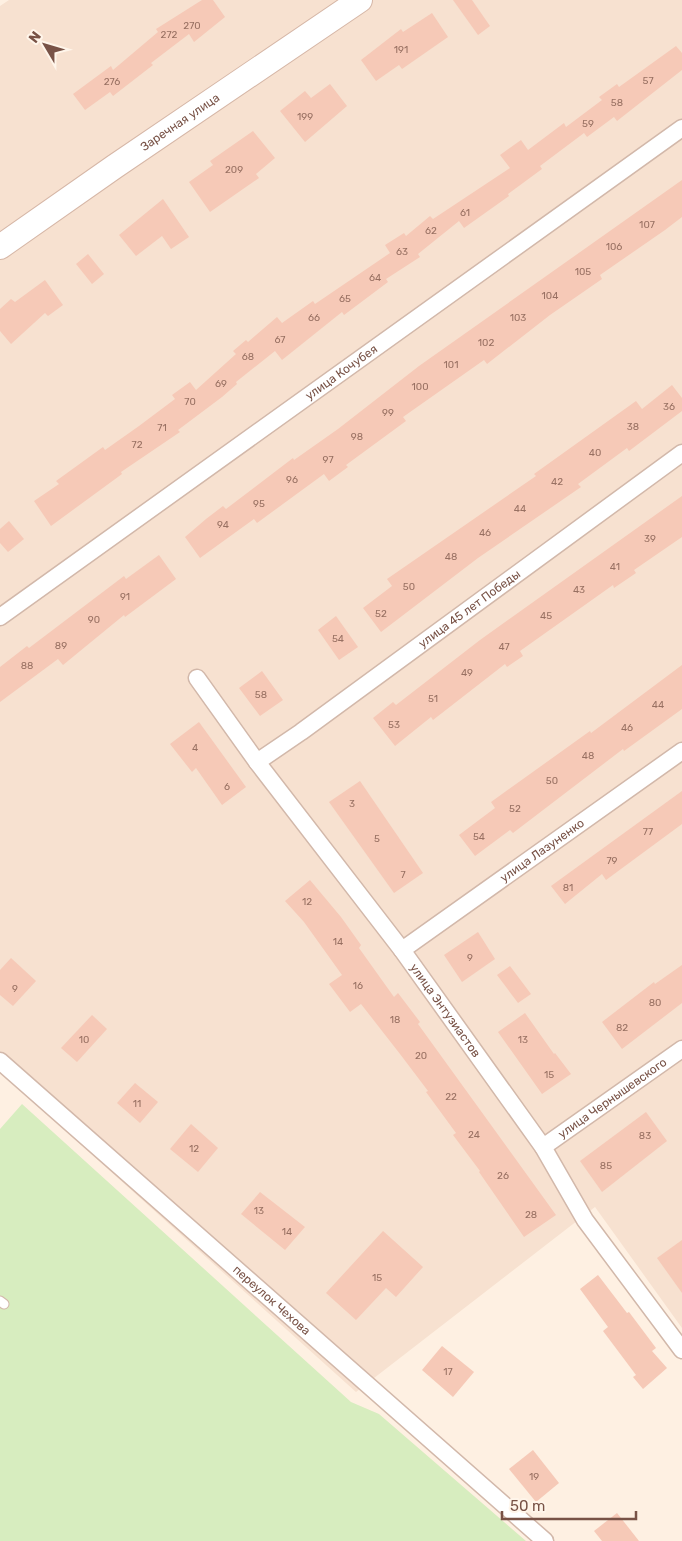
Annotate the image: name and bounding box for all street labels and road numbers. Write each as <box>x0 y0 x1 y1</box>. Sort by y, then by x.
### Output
street label: Заречная улица <box>138 90 222 154</box>
street label: улица Кочубея <box>303 342 380 403</box>
street label: улица 45 лет Победы <box>416 567 523 651</box>
street label: улица Лазуненко <box>497 816 587 885</box>
street label: улица Энтузиастов <box>407 961 484 1060</box>
street label: улица Чернышевского <box>555 1055 670 1141</box>
street label: переулок Чехова <box>230 1263 313 1338</box>

